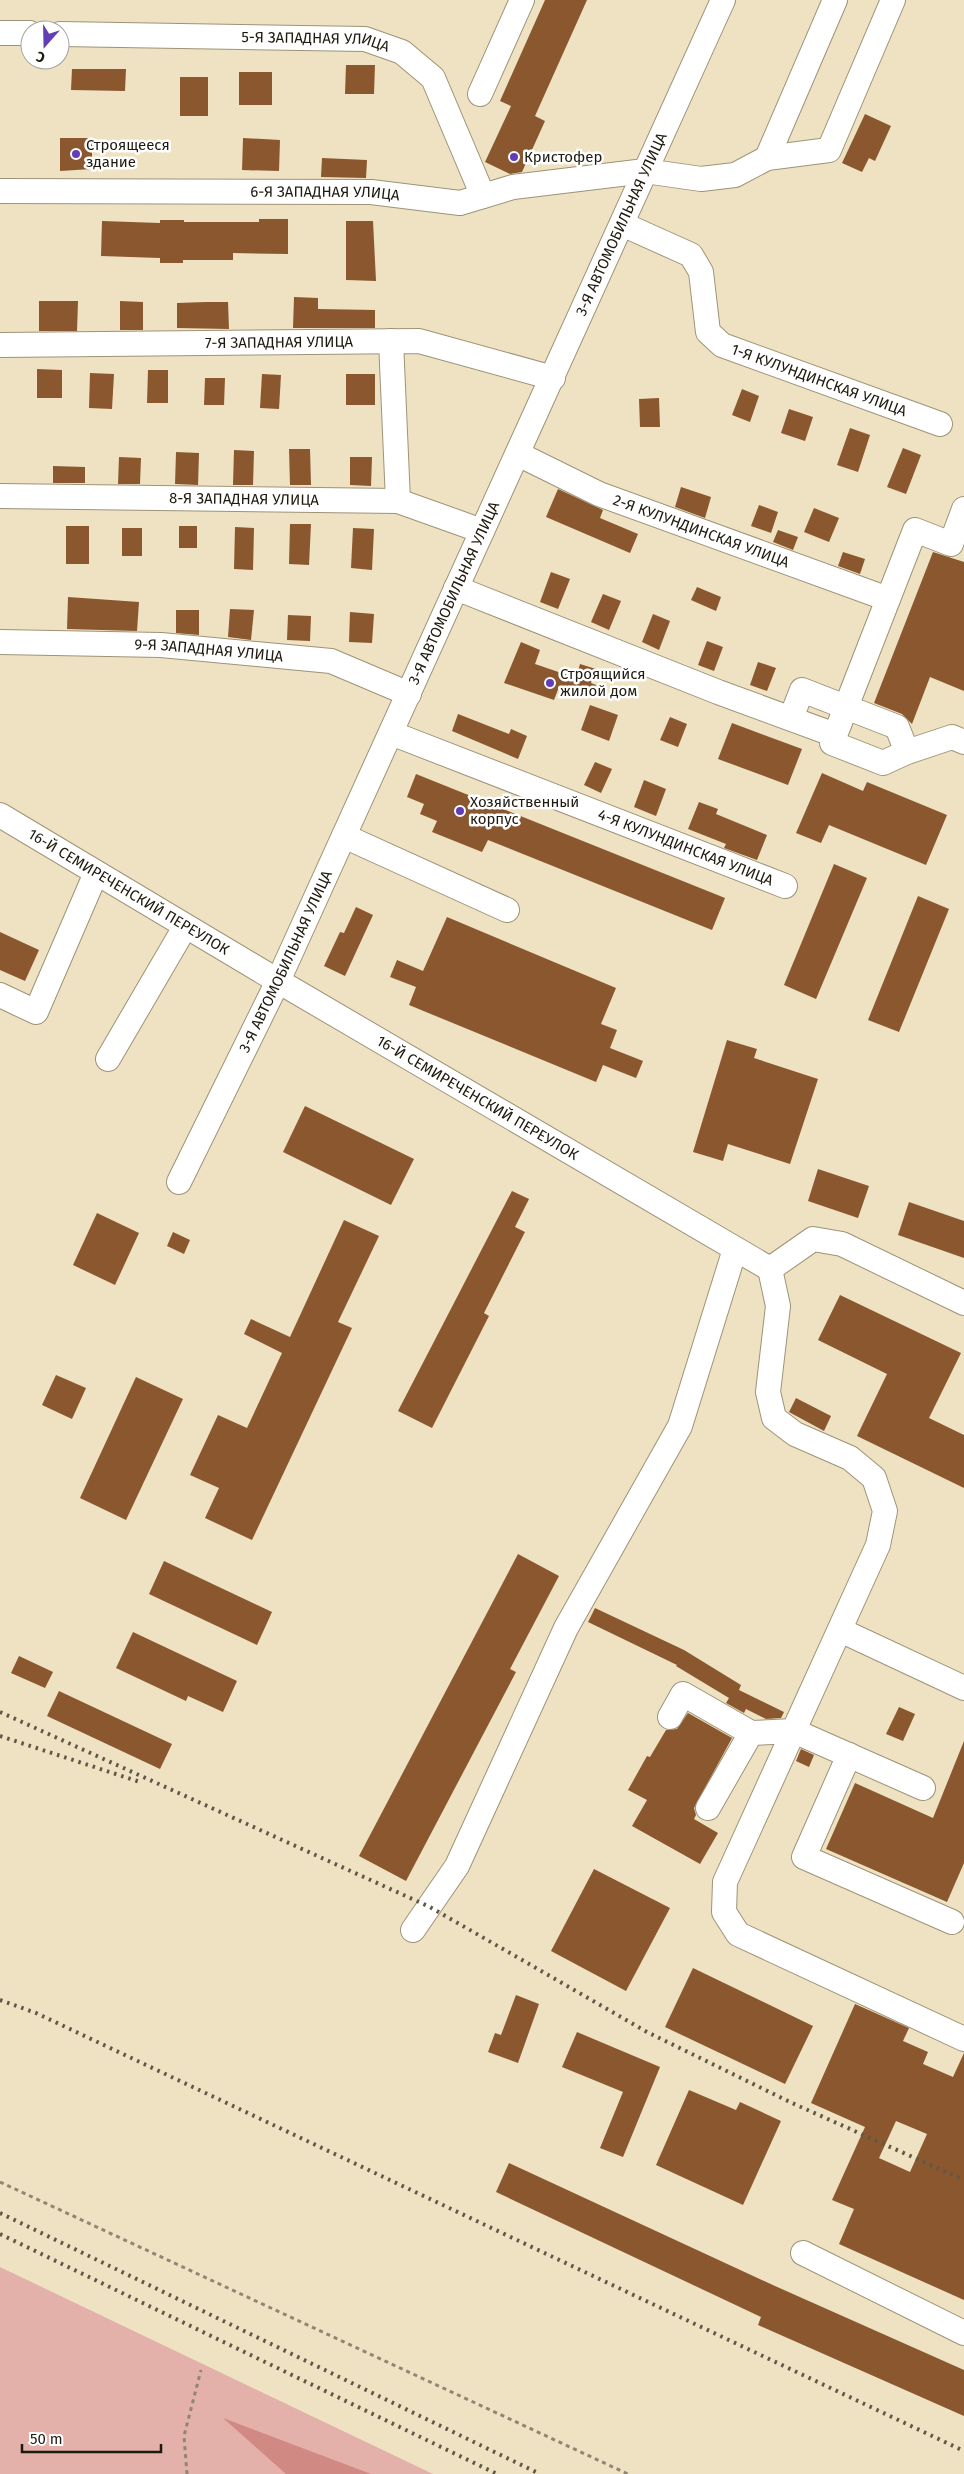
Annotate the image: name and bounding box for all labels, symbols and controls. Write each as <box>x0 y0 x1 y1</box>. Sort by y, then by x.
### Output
north arrow <box>20 20 70 70</box>
street label: 5-Я ЗАПАДНАЯ УЛИЦА <box>241 28 392 56</box>
text: С <box>34 47 47 66</box>
street label: 3-Я АВТОМОБИЛЬНАЯ УЛИЦА <box>572 130 671 319</box>
place label: Строящееся здание <box>86 136 170 171</box>
marker: Строящееся здание <box>70 148 82 160</box>
place label: Кристофер <box>524 148 602 166</box>
marker: Кристофер <box>508 151 520 163</box>
street label: 6-Я ЗАПАДНАЯ УЛИЦА <box>250 183 401 205</box>
street label: 7-Я ЗАПАДНАЯ УЛИЦА <box>205 333 354 352</box>
street label: 1-Я КУЛУНДИНСКАЯ УЛИЦА <box>729 340 909 420</box>
street label: 8-Я ЗАПАДНАЯ УЛИЦА <box>169 489 319 509</box>
street label: 2-Я КУЛУНДИНСКАЯ УЛИЦА <box>611 491 792 571</box>
street label: 3-Я АВТОМОБИЛЬНАЯ УЛИЦА <box>405 498 503 687</box>
street label: 9-Я ЗАПАДНАЯ УЛИЦА <box>134 636 284 665</box>
place label: Строящийся жилой дом <box>560 665 646 700</box>
marker: Строящийся жилой дом <box>544 677 556 689</box>
place label: Хозяйственный корпус <box>470 793 579 828</box>
marker: Хозяйственный корпус <box>454 805 466 817</box>
street label: 4-Я КУЛУНДИНСКАЯ УЛИЦА <box>595 805 776 890</box>
street label: 16-Й СЕМИРЕЧЕНСКИЙ ПЕРЕУЛОК <box>25 825 233 959</box>
street label: 3-Я АВТОМОБИЛЬНАЯ УЛИЦА <box>235 867 336 1056</box>
street label: 16-Й СЕМИРЕЧЕНСКИЙ ПЕРЕУЛОК <box>373 1032 582 1164</box>
scale bar <box>22 2422 161 2454</box>
text: 50 m <box>30 2430 63 2448</box>

